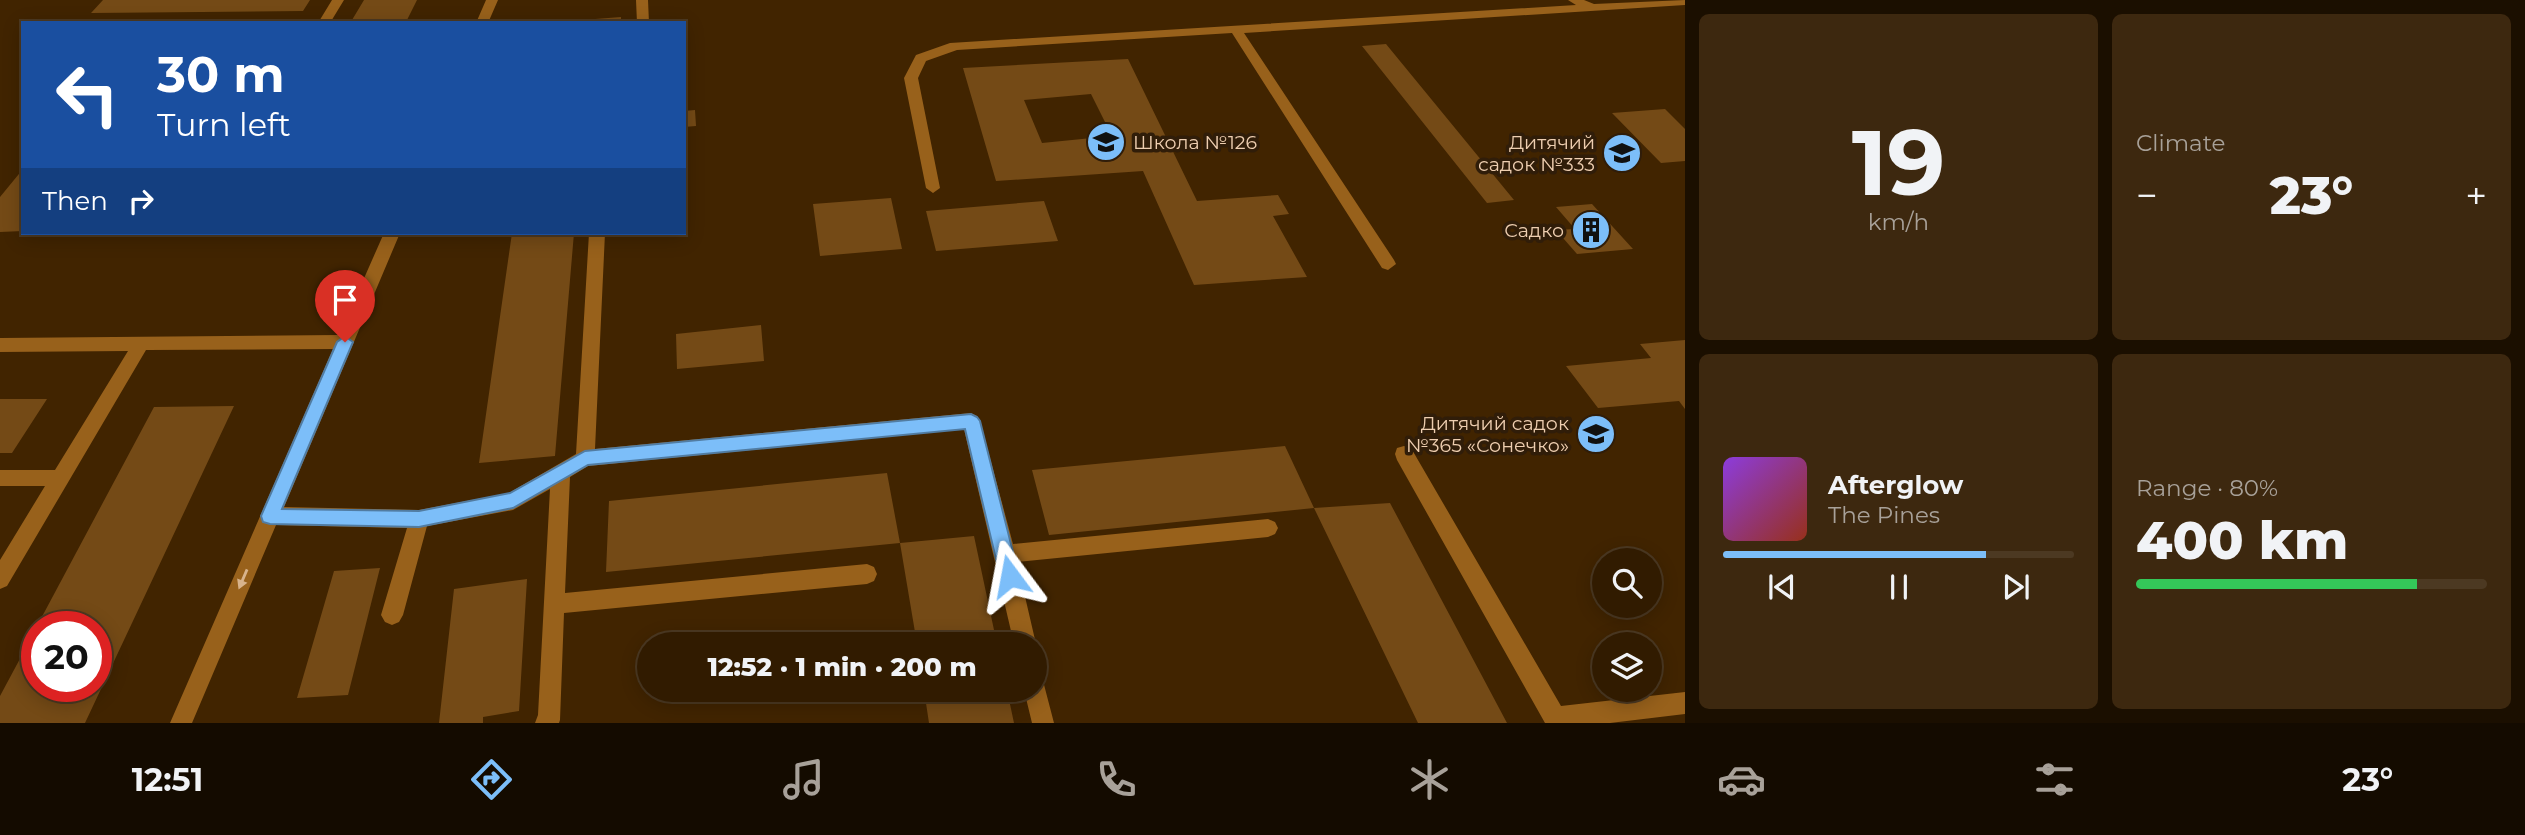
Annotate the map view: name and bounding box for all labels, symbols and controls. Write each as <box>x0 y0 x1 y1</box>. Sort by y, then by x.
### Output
text: 30 m <box>157 45 285 104</box>
icon: left <box>42 49 133 140</box>
text: Turn left <box>157 105 291 144</box>
text: 19 <box>1852 107 1945 218</box>
school or university icon: Школа №126 <box>1085 121 1127 163</box>
text: Climate <box>2136 129 2225 157</box>
place label: Школа №126 <box>1133 131 1257 154</box>
place label: Дитячий садок №333 <box>1478 131 1595 176</box>
school or university icon: Дитячий садок №333 <box>1601 132 1643 174</box>
text: 23° <box>2270 164 2353 227</box>
text: − <box>2136 172 2158 219</box>
text: + <box>2465 172 2487 219</box>
icon: right <box>122 182 160 220</box>
text: Then <box>42 185 108 217</box>
text: km/h <box>1868 208 1929 236</box>
building icon: Садко <box>1570 209 1612 251</box>
place label: Садко <box>1504 219 1564 242</box>
pin <box>315 270 375 342</box>
icon: arrive <box>326 281 364 319</box>
place label: Дитячий садок №365 «Сонечко» <box>1406 412 1569 457</box>
school or university icon: Дитячий садок №365 «Сонечко» <box>1575 413 1617 455</box>
text: Afterglow <box>1828 469 1963 501</box>
text: Range · 80% <box>2136 474 2278 502</box>
text: The Pines <box>1828 501 1940 529</box>
text: 400 km <box>2136 509 2348 572</box>
position arrow <box>973 539 1047 613</box>
map controls <box>1592 548 1662 702</box>
button: search <box>1592 548 1662 618</box>
icon: previous <box>1763 568 1801 606</box>
icon: pause <box>1880 568 1918 606</box>
icon: next <box>1997 568 2035 606</box>
one-way arrow <box>237 569 249 589</box>
speed limit sign: 20 <box>21 611 112 702</box>
button: layers <box>1592 632 1662 702</box>
text: 12:52 · 1 min · 200 m <box>707 651 977 683</box>
icon: directions <box>467 755 516 804</box>
icon: music <box>779 755 828 804</box>
icon: phone <box>1092 755 1141 804</box>
icon: climate <box>1405 755 1454 804</box>
icon: car <box>1717 755 1766 804</box>
icon: filters <box>2030 755 2079 804</box>
text: 12:51 <box>132 760 203 799</box>
text: 23° <box>2342 760 2393 799</box>

